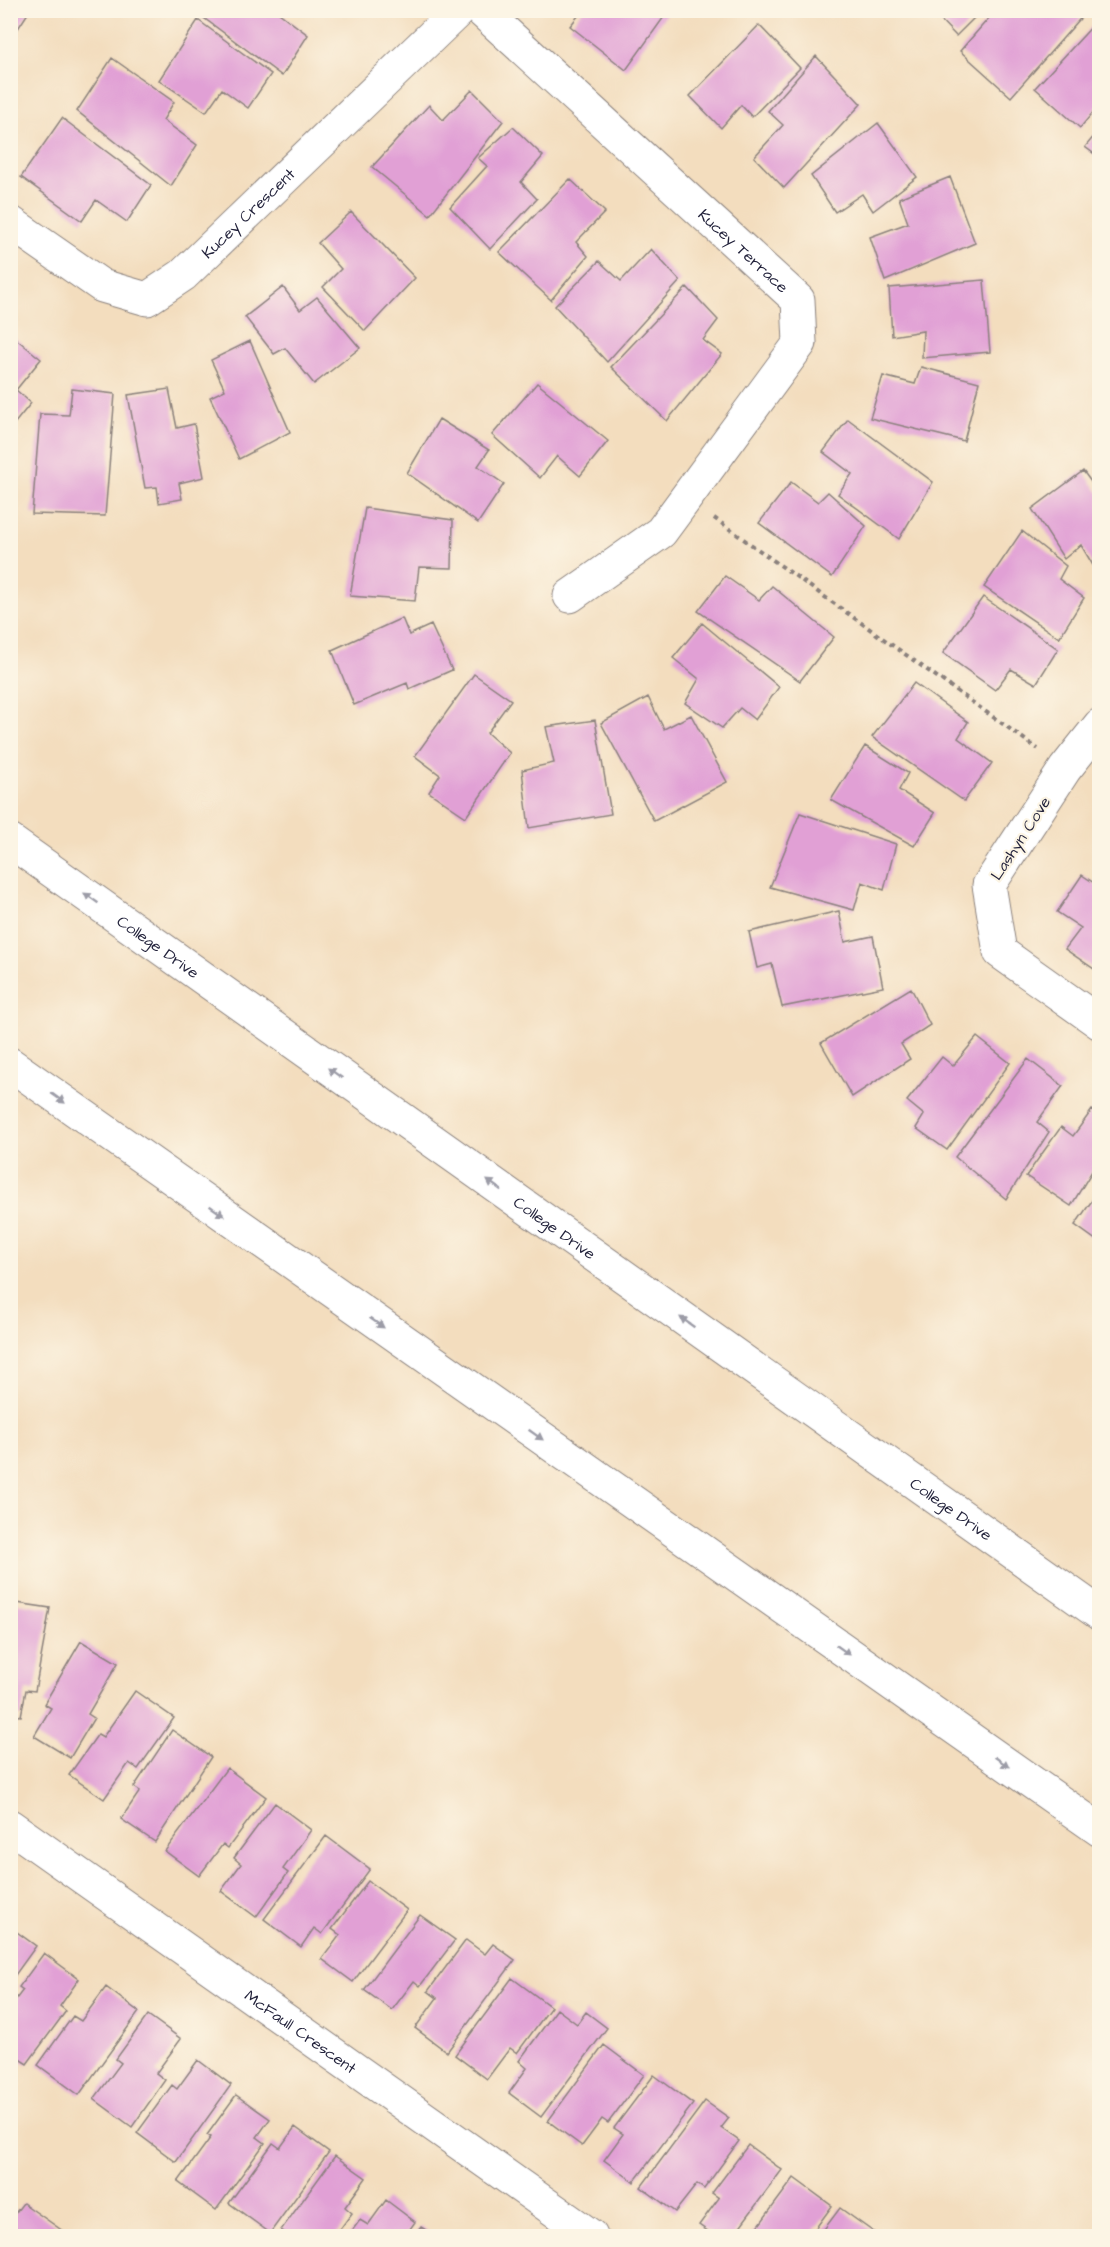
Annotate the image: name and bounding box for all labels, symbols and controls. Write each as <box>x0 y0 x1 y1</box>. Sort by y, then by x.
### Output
street label: Kucey Crescent <box>197 163 300 264</box>
street label: Kucey Terrace <box>693 204 793 298</box>
street label: Lashyn Cove <box>986 792 1057 885</box>
one-way arrow <box>83 893 98 905</box>
street label: College Drive <box>112 910 204 984</box>
one-way arrow <box>327 1067 342 1079</box>
one-way arrow <box>50 1092 66 1104</box>
one-way arrow <box>486 1180 502 1191</box>
street label: College Drive <box>509 1192 600 1265</box>
one-way arrow <box>209 1205 225 1217</box>
one-way arrow <box>680 1316 696 1328</box>
one-way arrow <box>368 1317 384 1329</box>
one-way arrow <box>528 1429 544 1441</box>
street label: College Drive <box>905 1473 996 1546</box>
one-way arrow <box>834 1644 850 1656</box>
one-way arrow <box>994 1756 1010 1768</box>
street label: McFaull Crescent <box>240 1985 361 2079</box>

